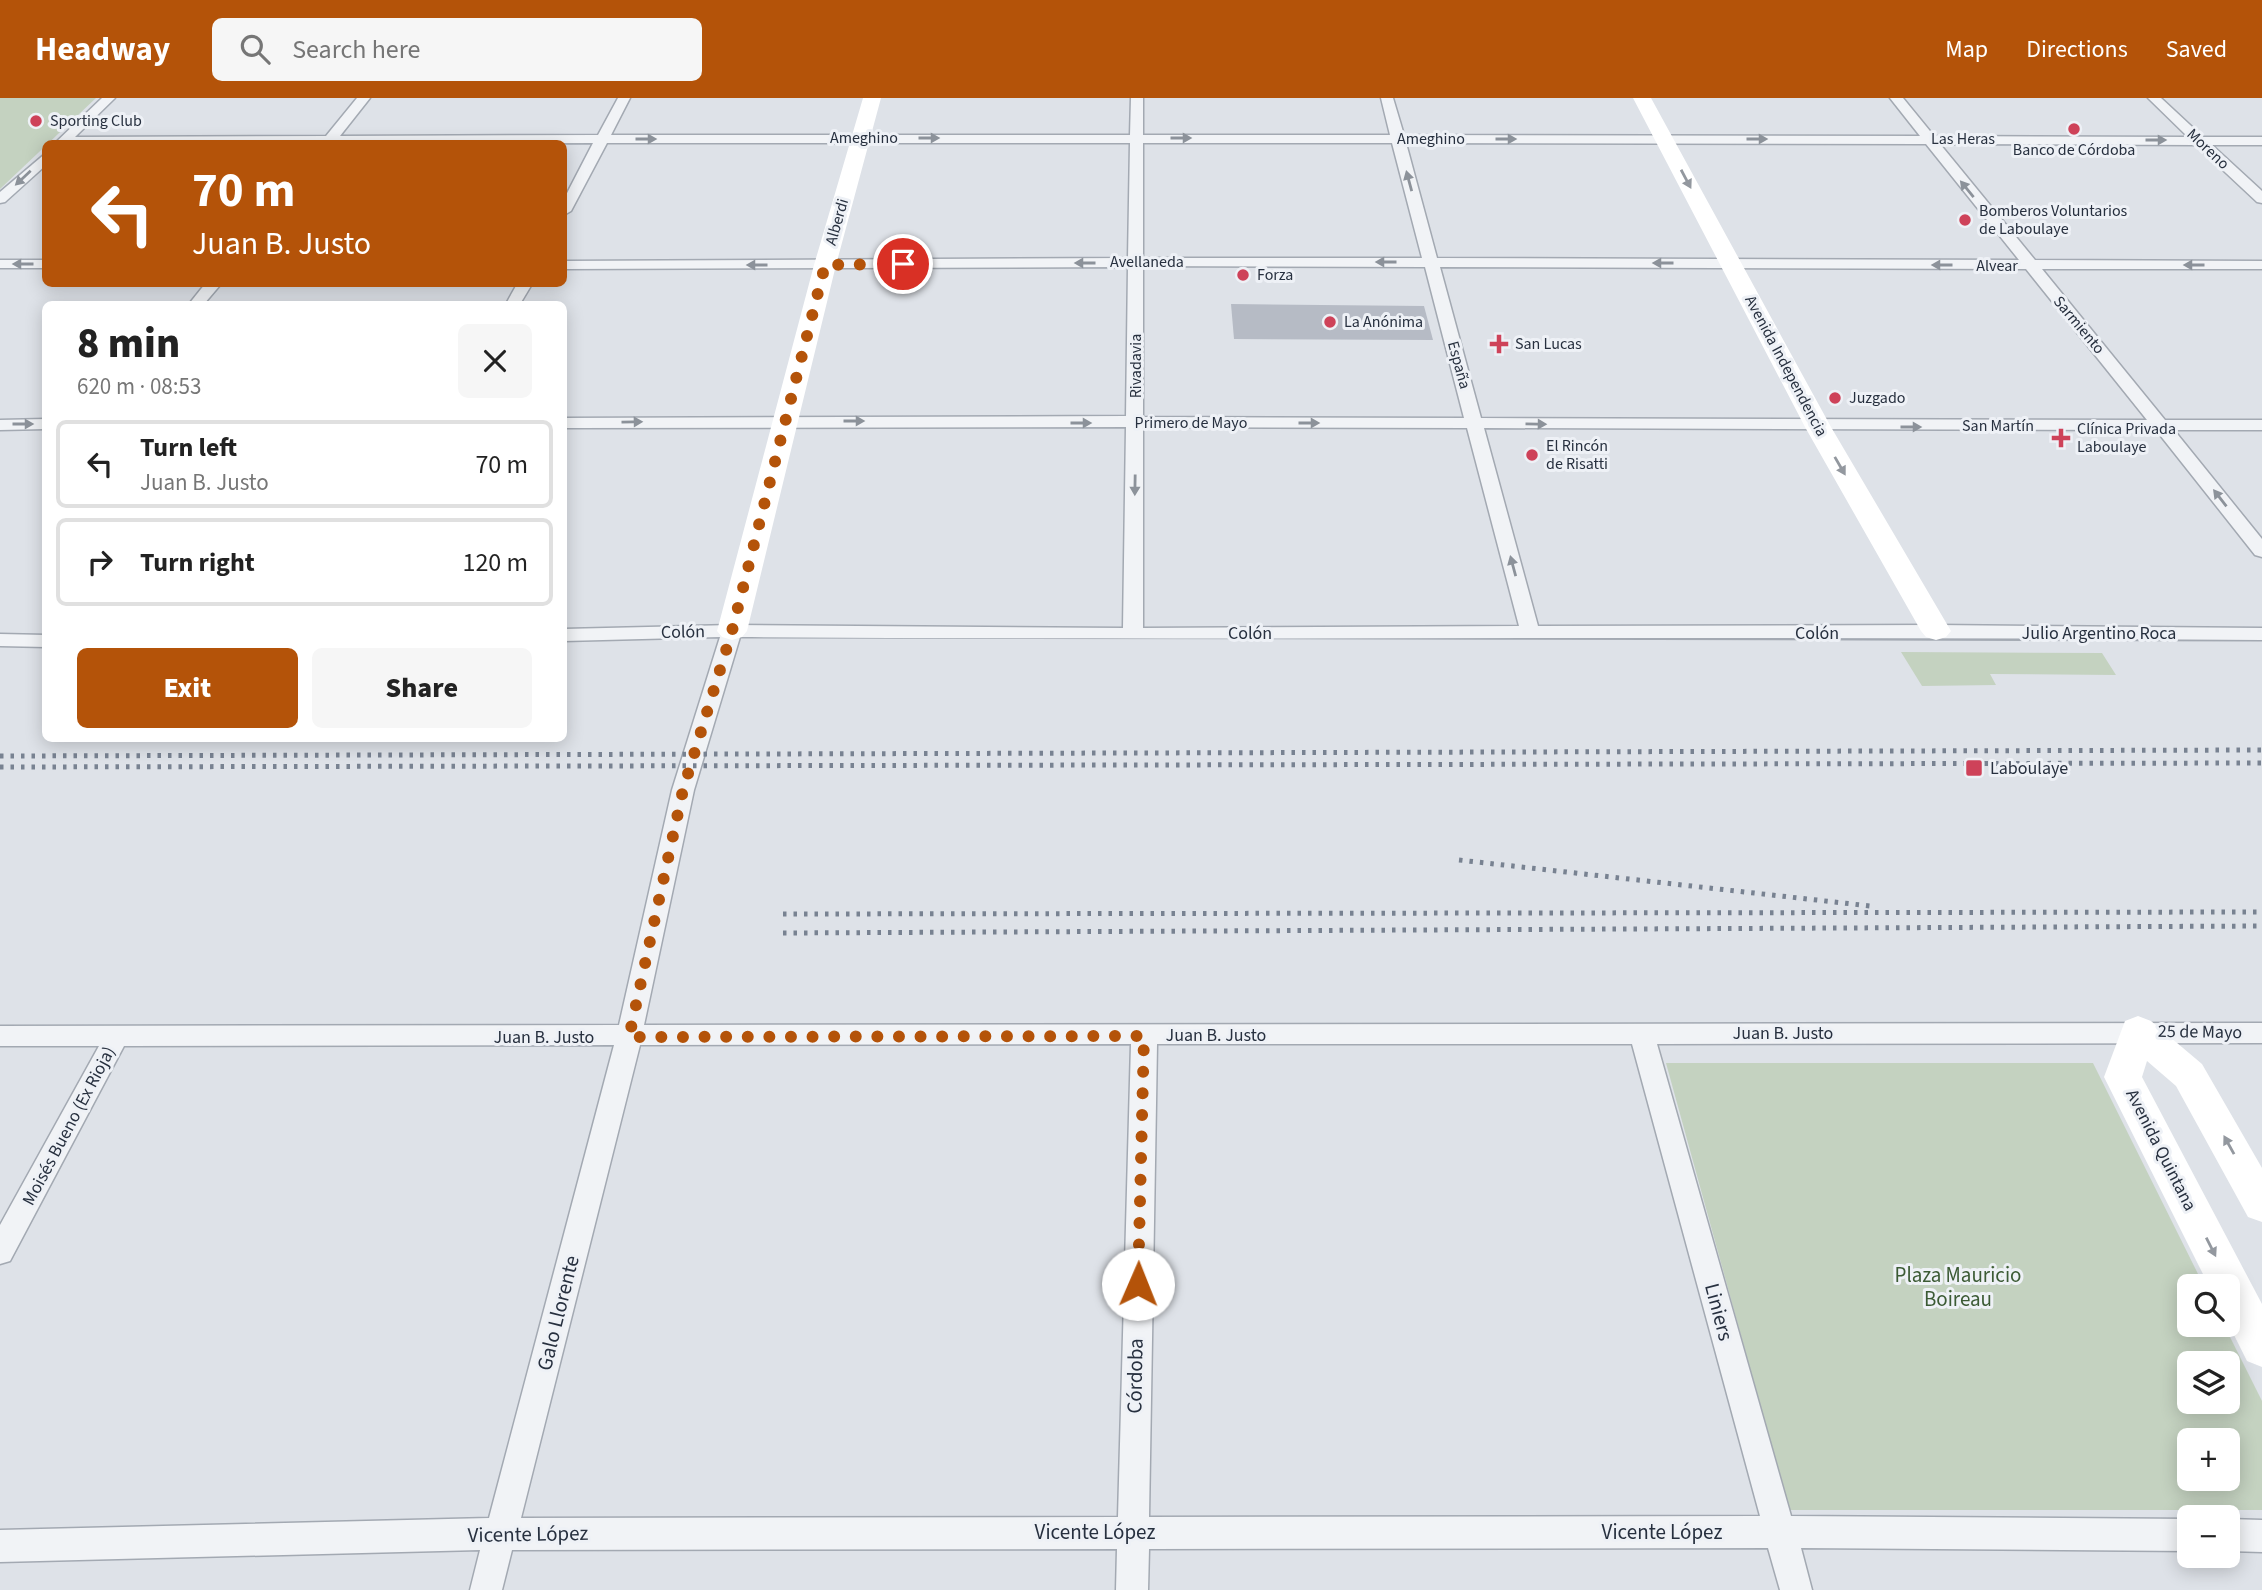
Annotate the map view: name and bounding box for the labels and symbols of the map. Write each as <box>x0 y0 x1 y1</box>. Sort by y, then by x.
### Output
place label: Sporting Club <box>50 110 142 132</box>
marker: Sporting Club <box>28 113 44 129</box>
marker: Banco de Córdoba <box>2066 121 2082 137</box>
street label: Moreno <box>2182 124 2234 174</box>
street label: Ameghino <box>830 127 898 149</box>
street label: Ameghino <box>1397 128 1465 150</box>
street label: Las Heras <box>1931 128 1995 150</box>
one-way arrow <box>918 132 940 144</box>
one-way arrow <box>1170 132 1192 144</box>
one-way arrow <box>635 133 657 145</box>
one-way arrow <box>1496 133 1518 145</box>
one-way arrow <box>1747 133 1769 145</box>
one-way arrow <box>2146 135 2168 146</box>
place label: Banco de Córdoba <box>2013 139 2135 161</box>
one-way arrow <box>15 170 32 186</box>
one-way arrow <box>1403 170 1414 192</box>
one-way arrow <box>1680 170 1692 189</box>
one-way arrow <box>1960 180 1975 197</box>
street label: Alberdi <box>820 196 854 248</box>
place label: Bomberos Voluntarios de Laboulaye <box>1979 200 2128 240</box>
marker: Bomberos Voluntarios de Laboulaye <box>1957 212 1973 228</box>
pin <box>873 234 933 294</box>
street label: Avellaneda <box>1110 251 1184 273</box>
street label: Alvear <box>1976 255 2018 277</box>
one-way arrow <box>1375 256 1397 268</box>
one-way arrow <box>1074 257 1096 269</box>
one-way arrow <box>1652 257 1674 269</box>
one-way arrow <box>12 258 34 270</box>
one-way arrow <box>746 259 768 271</box>
one-way arrow <box>1931 259 1953 271</box>
one-way arrow <box>2183 259 2205 271</box>
place label: Forza <box>1257 264 1293 286</box>
marker: Forza <box>1235 267 1251 283</box>
street label: Sarmiento <box>2048 291 2110 359</box>
street label: Avenida Independencia <box>1739 292 1833 440</box>
place label: La Anónima <box>1344 311 1423 333</box>
marker: La Anónima <box>1322 314 1338 330</box>
place label: San Lucas <box>1515 333 1582 355</box>
street label: Rivadavia <box>1125 334 1147 398</box>
marker: San Lucas <box>1489 334 1509 354</box>
street label: España <box>1442 339 1476 391</box>
place label: Juzgado <box>1849 387 1906 409</box>
marker: Juzgado <box>1827 390 1843 406</box>
street label: Primero de Mayo <box>1135 412 1247 434</box>
one-way arrow <box>843 415 865 427</box>
street label: San Martín <box>1962 415 2034 437</box>
one-way arrow <box>621 416 643 428</box>
one-way arrow <box>1070 417 1092 429</box>
one-way arrow <box>1298 417 1320 429</box>
one-way arrow <box>12 418 34 430</box>
one-way arrow <box>1525 418 1547 429</box>
place label: Clínica Privada Laboulaye <box>2077 418 2176 458</box>
one-way arrow <box>1900 421 1922 432</box>
marker: Clínica Privada Laboulaye <box>2051 428 2071 448</box>
place label: El Rincón de Risatti <box>1546 435 1608 475</box>
marker: El Rincón de Risatti <box>1524 447 1540 463</box>
one-way arrow <box>1834 456 1846 476</box>
one-way arrow <box>1129 474 1141 496</box>
one-way arrow <box>2212 489 2227 507</box>
one-way arrow <box>1507 555 1517 576</box>
street label: Colón <box>661 619 705 645</box>
street label: Colón <box>1228 621 1272 646</box>
street label: Colón <box>1795 621 1839 646</box>
street label: Julio Argentino Roca <box>2022 621 2176 646</box>
place label: Laboulaye <box>1990 756 2068 781</box>
marker: Laboulaye <box>1964 758 1984 778</box>
street label: 25 de Mayo <box>2158 1019 2242 1045</box>
street label: Juan B. Justo <box>1733 1021 1833 1046</box>
street label: Juan B. Justo <box>1166 1023 1266 1048</box>
street label: Juan B. Justo <box>494 1025 594 1050</box>
street label: Moisés Bueno (Ex Rioja) <box>16 1042 122 1210</box>
street label: Avenida Quintana <box>2120 1085 2202 1215</box>
one-way arrow <box>2223 1136 2235 1155</box>
one-way arrow <box>2205 1237 2216 1257</box>
position arrow <box>1101 1247 1175 1321</box>
street label: Galo Llorente <box>529 1252 587 1374</box>
park label: Plaza Mauricio Boireau <box>1895 1260 2021 1314</box>
street label: Liniers <box>1697 1280 1741 1344</box>
street label: Córdoba <box>1119 1338 1151 1414</box>
street label: Vicente López <box>1035 1517 1155 1547</box>
street label: Vicente López <box>1602 1517 1722 1547</box>
street label: Vicente López <box>467 1518 589 1550</box>

